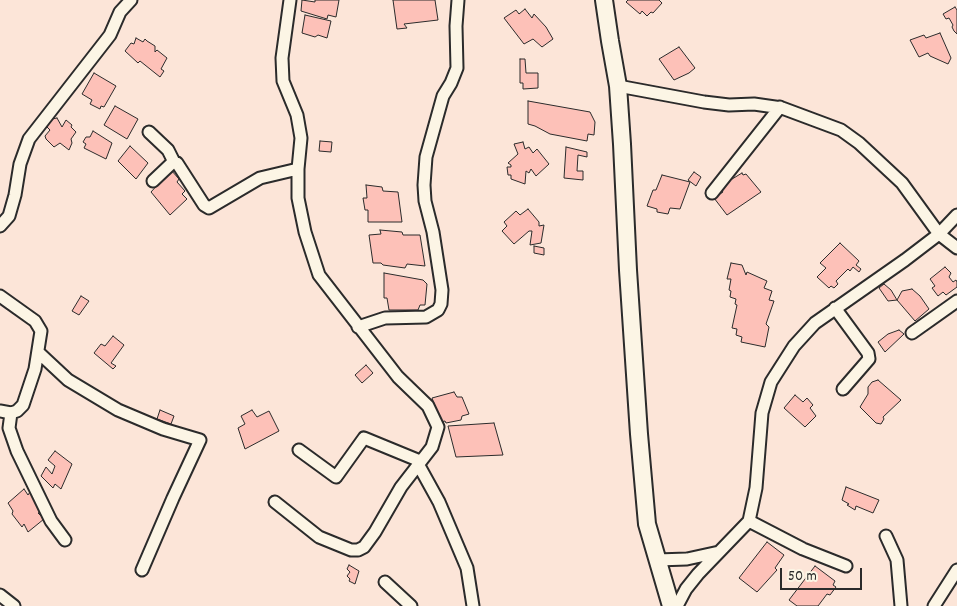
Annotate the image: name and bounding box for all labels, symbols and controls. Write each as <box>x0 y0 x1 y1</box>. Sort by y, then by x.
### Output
scale bar <box>782 558 864 590</box>
text: 50 m <box>788 566 817 588</box>

